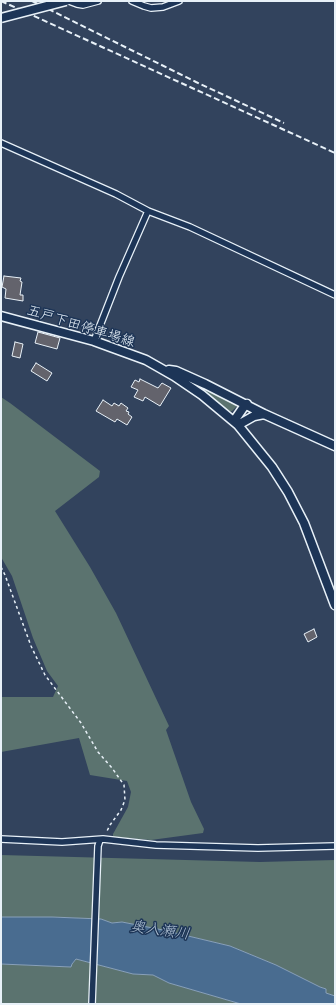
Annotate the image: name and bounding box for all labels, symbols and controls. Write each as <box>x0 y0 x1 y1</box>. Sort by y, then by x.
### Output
street label: 五戸下田停車場線 <box>25 302 137 350</box>
water label: 奥入瀬川 <box>129 917 191 943</box>

